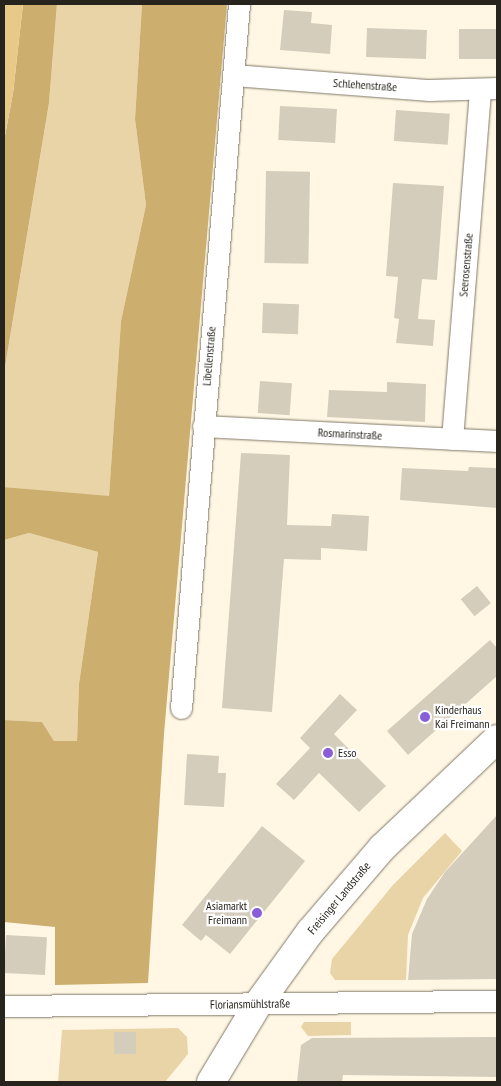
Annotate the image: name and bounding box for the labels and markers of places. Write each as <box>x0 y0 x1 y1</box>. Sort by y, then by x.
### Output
place label: Kinderhaus Kai Freimann <box>435 703 490 731</box>
marker: Kinderhaus Kai Freimann <box>419 711 431 723</box>
place label: Esso <box>338 746 356 760</box>
marker: Esso <box>322 747 334 759</box>
place label: Asiamarkt Freimann <box>206 899 247 927</box>
marker: Asiamarkt Freimann <box>251 907 263 919</box>

